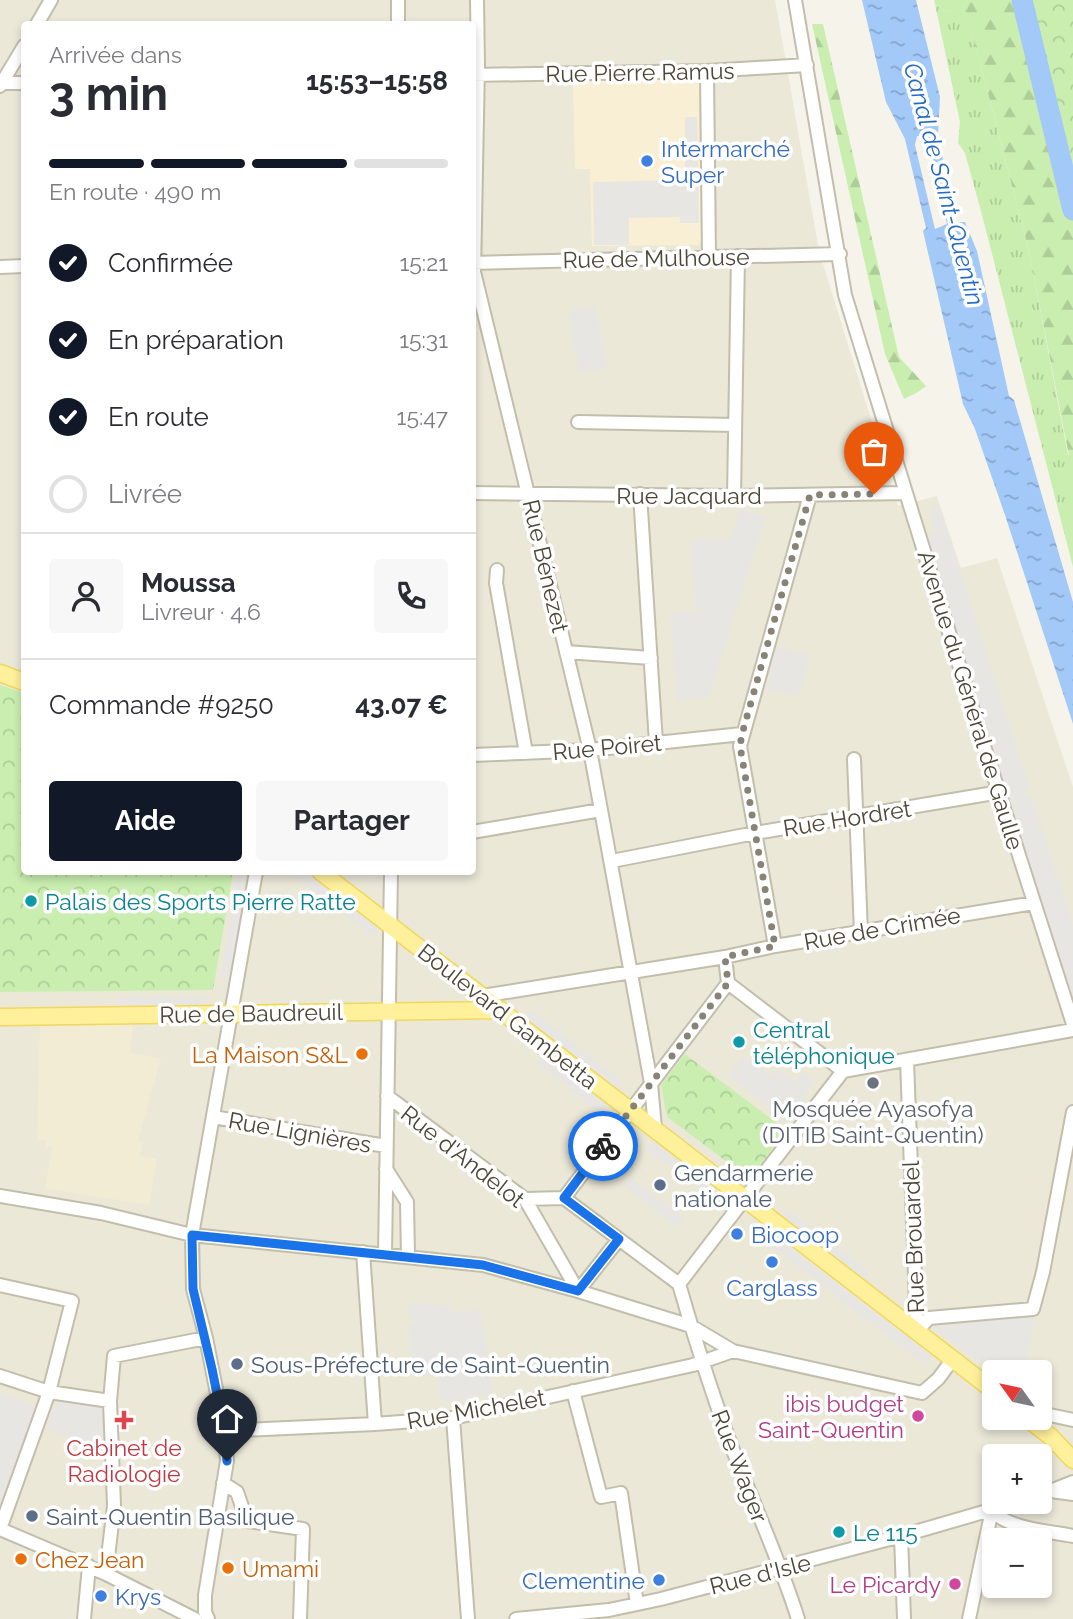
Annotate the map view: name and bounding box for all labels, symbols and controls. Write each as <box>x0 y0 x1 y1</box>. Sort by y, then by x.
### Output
text: Arrivée dans <box>49 41 182 68</box>
street label: Rue Pierre Ramus <box>545 57 735 87</box>
water label: Canal de Saint-Quentin <box>898 59 990 309</box>
text: 15:53–15:58 <box>306 66 448 96</box>
text: 3 min <box>49 67 168 121</box>
place label: Intermarché Super <box>661 135 790 188</box>
marker: Intermarché Super <box>639 153 655 169</box>
text: En route · 490 m <box>49 178 221 205</box>
street label: Rue de Mulhouse <box>562 243 750 273</box>
icon: check <box>49 244 87 282</box>
text: Confirmée <box>108 248 233 278</box>
text: 15:21 <box>399 249 448 276</box>
icon: check <box>49 321 87 359</box>
text: En préparation <box>108 325 284 355</box>
text: 15:31 <box>399 326 448 353</box>
icon: check <box>49 398 87 436</box>
text: En route <box>108 402 209 432</box>
text: 15:47 <box>397 403 448 430</box>
pin <box>844 422 904 494</box>
icon: bag <box>855 433 893 471</box>
text: Livrée <box>108 479 182 509</box>
street label: Rue Jacquard <box>616 482 762 509</box>
street label: Rue Bénezet <box>518 497 574 635</box>
street label: Avenue du Général de Gaulle <box>913 547 1029 853</box>
button: person <box>49 559 123 633</box>
button: phone <box>374 559 448 633</box>
text: Moussa <box>141 568 236 598</box>
text: Livreur · 4.6 <box>141 598 261 625</box>
text: Commande #9250 <box>49 690 274 720</box>
text: 43.07 € <box>355 690 448 720</box>
street label: Rue Poiret <box>551 729 663 765</box>
button: Aide <box>49 781 242 861</box>
button: Partager <box>256 781 448 861</box>
street label: Rue Hordret <box>781 795 913 841</box>
place label: Palais des Sports Pierre Ratte <box>45 888 356 915</box>
marker: Palais des Sports Pierre Ratte <box>23 893 39 909</box>
street label: Rue de Crimée <box>802 901 962 955</box>
street label: Boulevard Gambetta <box>413 938 603 1094</box>
street label: Rue de Baudreuil <box>159 998 344 1028</box>
place label: Central téléphonique <box>753 1016 895 1069</box>
marker: Central téléphonique <box>731 1034 747 1050</box>
place label: La Maison S&L <box>192 1041 349 1068</box>
marker: La Maison S&L <box>354 1046 370 1062</box>
marker: Mosquée Ayasofya (DITIB Saint-Quentin) <box>865 1075 881 1091</box>
place label: Mosquée Ayasofya (DITIB Saint-Quentin) <box>762 1095 984 1148</box>
street label: Rue d'Andelot <box>396 1099 530 1213</box>
street label: Rue Lignières <box>226 1106 374 1158</box>
courier <box>568 1111 638 1181</box>
icon: bike <box>584 1127 622 1165</box>
place label: Gendarmerie nationale <box>674 1159 814 1212</box>
street label: Rue Brouardel <box>897 1160 929 1314</box>
marker: Gendarmerie nationale <box>652 1177 668 1193</box>
place label: Biocoop <box>751 1221 839 1248</box>
marker: Biocoop <box>729 1226 745 1242</box>
marker: Carglass <box>764 1254 780 1270</box>
place label: Carglass <box>726 1274 818 1301</box>
place label: Sous-Préfecture de Saint-Quentin <box>251 1351 610 1378</box>
marker: Sous-Préfecture de Saint-Quentin <box>229 1356 245 1372</box>
north arrow <box>982 1360 1052 1430</box>
map controls <box>982 1360 1052 1598</box>
street label: Rue Michelet <box>405 1384 548 1434</box>
pin <box>197 1389 257 1461</box>
place label: ibis budget Saint-Quentin <box>758 1390 904 1443</box>
icon: home <box>208 1400 246 1438</box>
street label: Rue Wager <box>706 1406 774 1526</box>
marker: ibis budget Saint-Quentin <box>910 1408 926 1424</box>
marker: Cabinet de Radiologie <box>114 1410 134 1430</box>
place label: Cabinet de Radiologie <box>66 1434 182 1487</box>
button: + <box>982 1444 1052 1514</box>
place label: Saint-Quentin Basilique <box>46 1503 294 1530</box>
marker: Saint-Quentin Basilique <box>24 1508 40 1524</box>
place label: Le 115 <box>853 1519 918 1546</box>
marker: Le 115 <box>831 1524 847 1540</box>
button: − <box>982 1528 1052 1598</box>
place label: Chez Jean <box>35 1546 144 1573</box>
street label: Rue d'Isle <box>707 1548 813 1600</box>
marker: Chez Jean <box>13 1551 29 1567</box>
place label: Umami <box>242 1555 319 1582</box>
marker: Umami <box>220 1560 236 1576</box>
place label: Clementine <box>522 1567 645 1594</box>
place label: Le Picardy <box>829 1571 941 1598</box>
marker: Clementine <box>651 1572 667 1588</box>
marker: Le Picardy <box>947 1576 963 1592</box>
place label: Krys <box>115 1583 161 1610</box>
marker: Krys <box>93 1588 109 1604</box>

